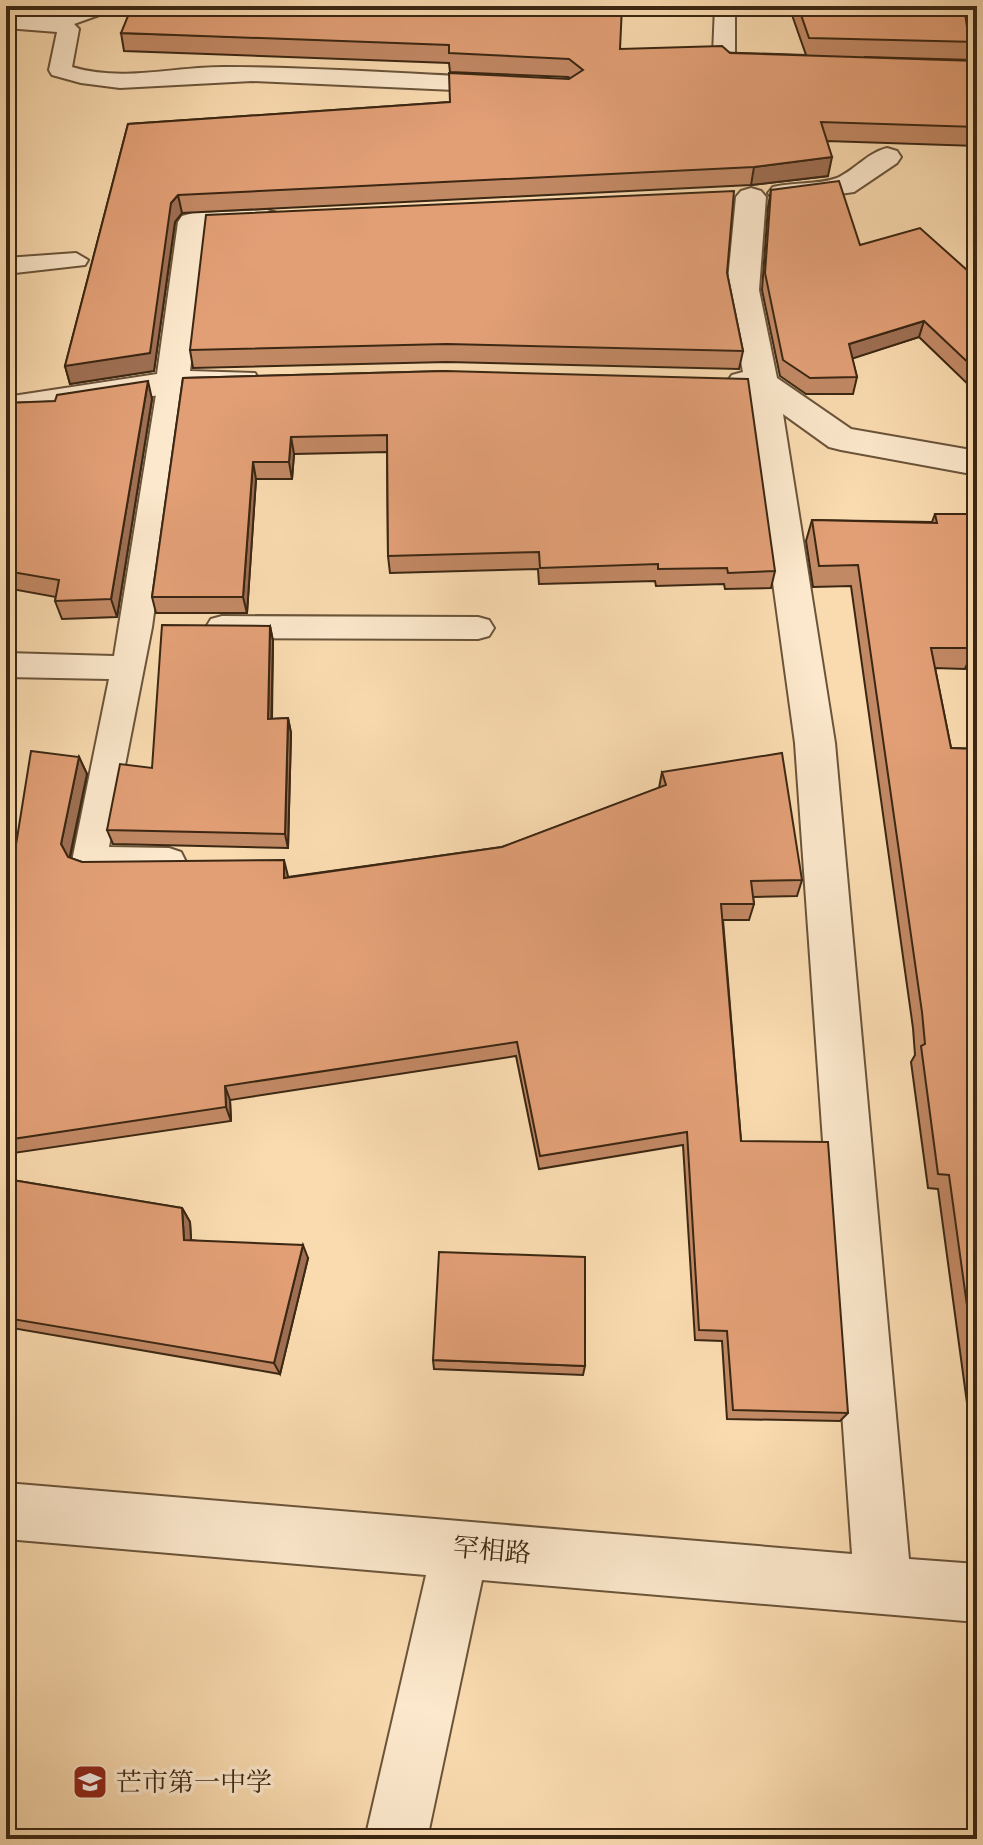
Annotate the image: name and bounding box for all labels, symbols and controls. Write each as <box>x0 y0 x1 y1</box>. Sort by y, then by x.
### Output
street label: 罕相路 <box>452 1531 532 1569</box>
school or university icon: 芒市第一中学 <box>71 1763 109 1801</box>
place label: 芒市第一中学 <box>116 1766 272 1798</box>

